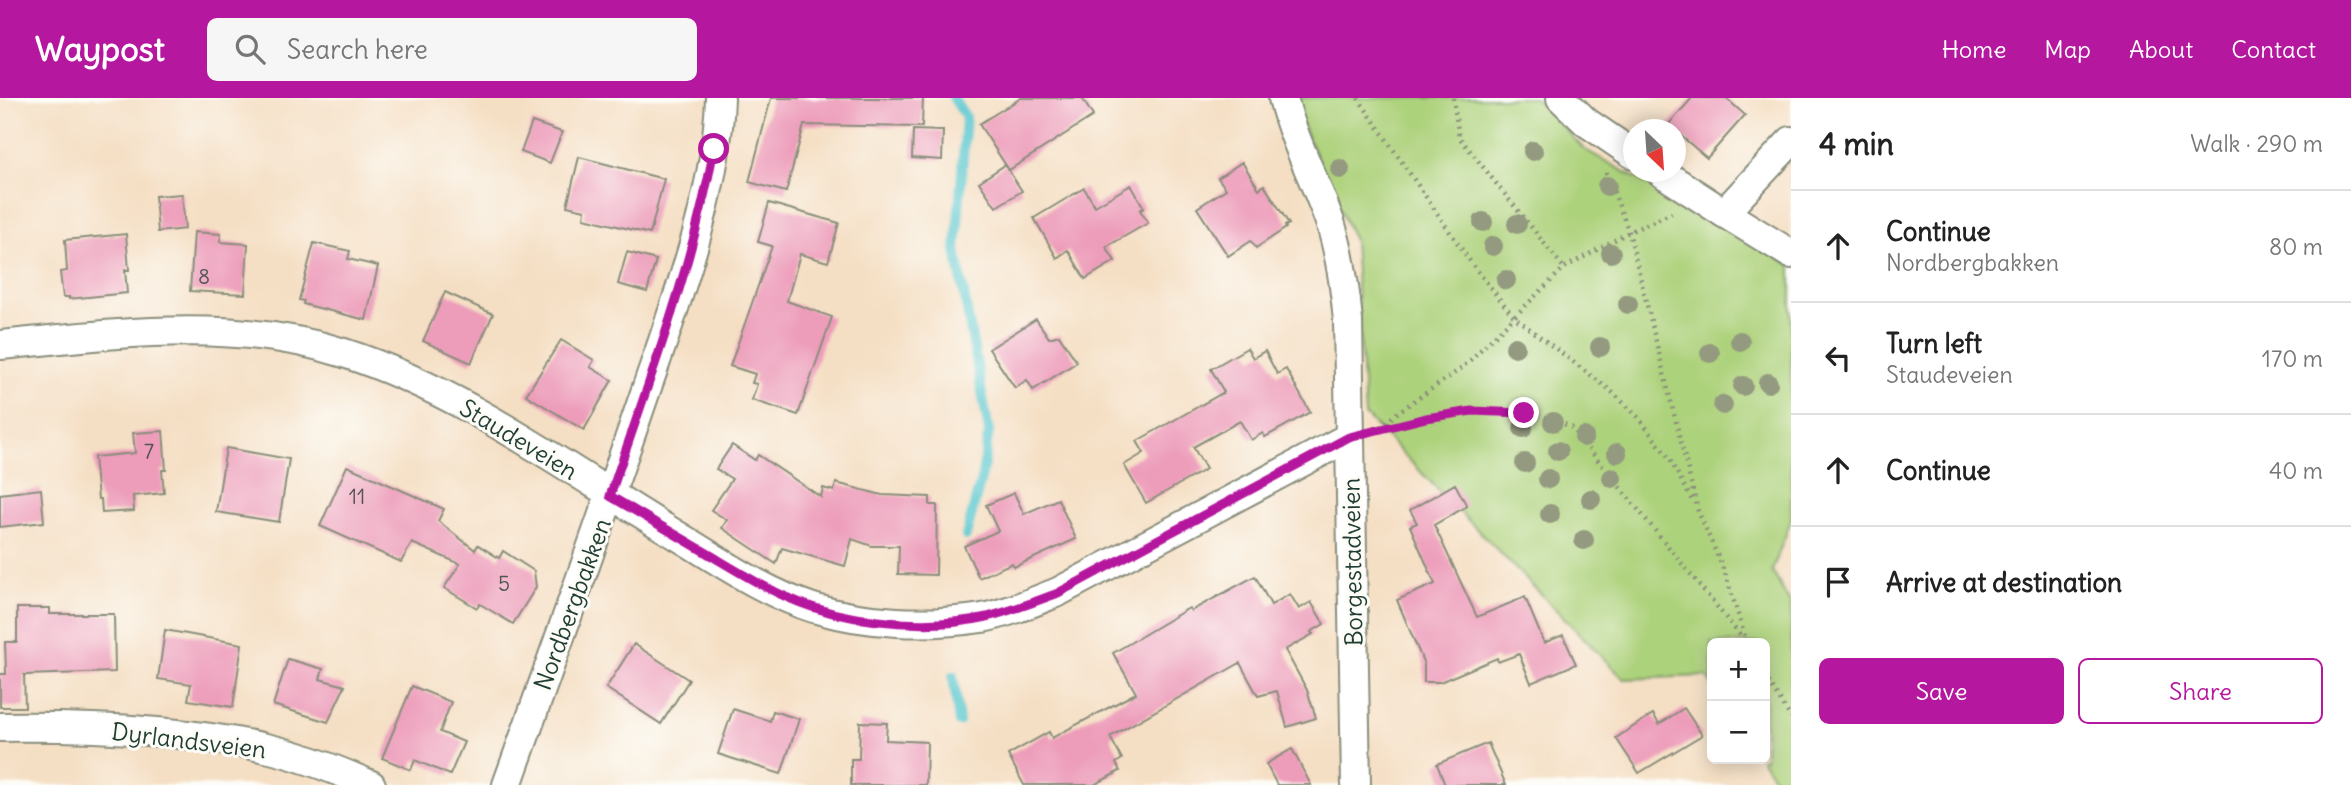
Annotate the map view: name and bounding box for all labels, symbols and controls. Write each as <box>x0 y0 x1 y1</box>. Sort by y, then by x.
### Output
search box <box>207 18 697 81</box>
text: Waypost <box>35 28 165 70</box>
icon: search <box>231 30 269 68</box>
text: Search here <box>287 33 428 66</box>
text: Home <box>1942 34 2006 64</box>
text: Map <box>2044 34 2091 64</box>
text: About <box>2129 34 2193 64</box>
text: Contact <box>2231 34 2316 64</box>
north arrow <box>1623 119 1686 182</box>
text: 4 min <box>1819 125 1894 163</box>
text: Walk · 290 m <box>2190 129 2323 158</box>
route start <box>698 133 729 164</box>
text: Continue <box>1886 215 1991 248</box>
icon: ahead <box>1819 227 1857 265</box>
text: 80 m <box>2269 232 2323 261</box>
text: Nordbergbakken <box>1886 248 2059 277</box>
house number: 8 <box>198 263 210 290</box>
text: Turn left <box>1886 327 1982 360</box>
icon: left <box>1819 339 1857 377</box>
text: 170 m <box>2262 344 2323 373</box>
text: Staudeveien <box>1886 360 2013 389</box>
street label: Staudeveien <box>455 392 583 486</box>
route end <box>1508 397 1539 428</box>
house number: 7 <box>144 438 154 465</box>
icon: ahead <box>1819 451 1857 489</box>
text: Continue <box>1886 454 1991 487</box>
text: 40 m <box>2269 456 2323 485</box>
street label: Borgestadveien <box>1336 477 1368 647</box>
house number: 11 <box>349 483 365 510</box>
street label: Nordbergbakken <box>527 514 617 694</box>
icon: arrive <box>1819 563 1857 601</box>
text: Arrive at destination <box>1886 566 2122 599</box>
house number: 5 <box>498 570 510 597</box>
map controls <box>1707 638 1770 764</box>
button: + <box>1707 638 1770 701</box>
button: Save <box>1819 658 2064 724</box>
button: Share <box>2078 658 2323 724</box>
button: − <box>1707 701 1770 764</box>
street label: Dyrlandsveien <box>110 716 268 764</box>

